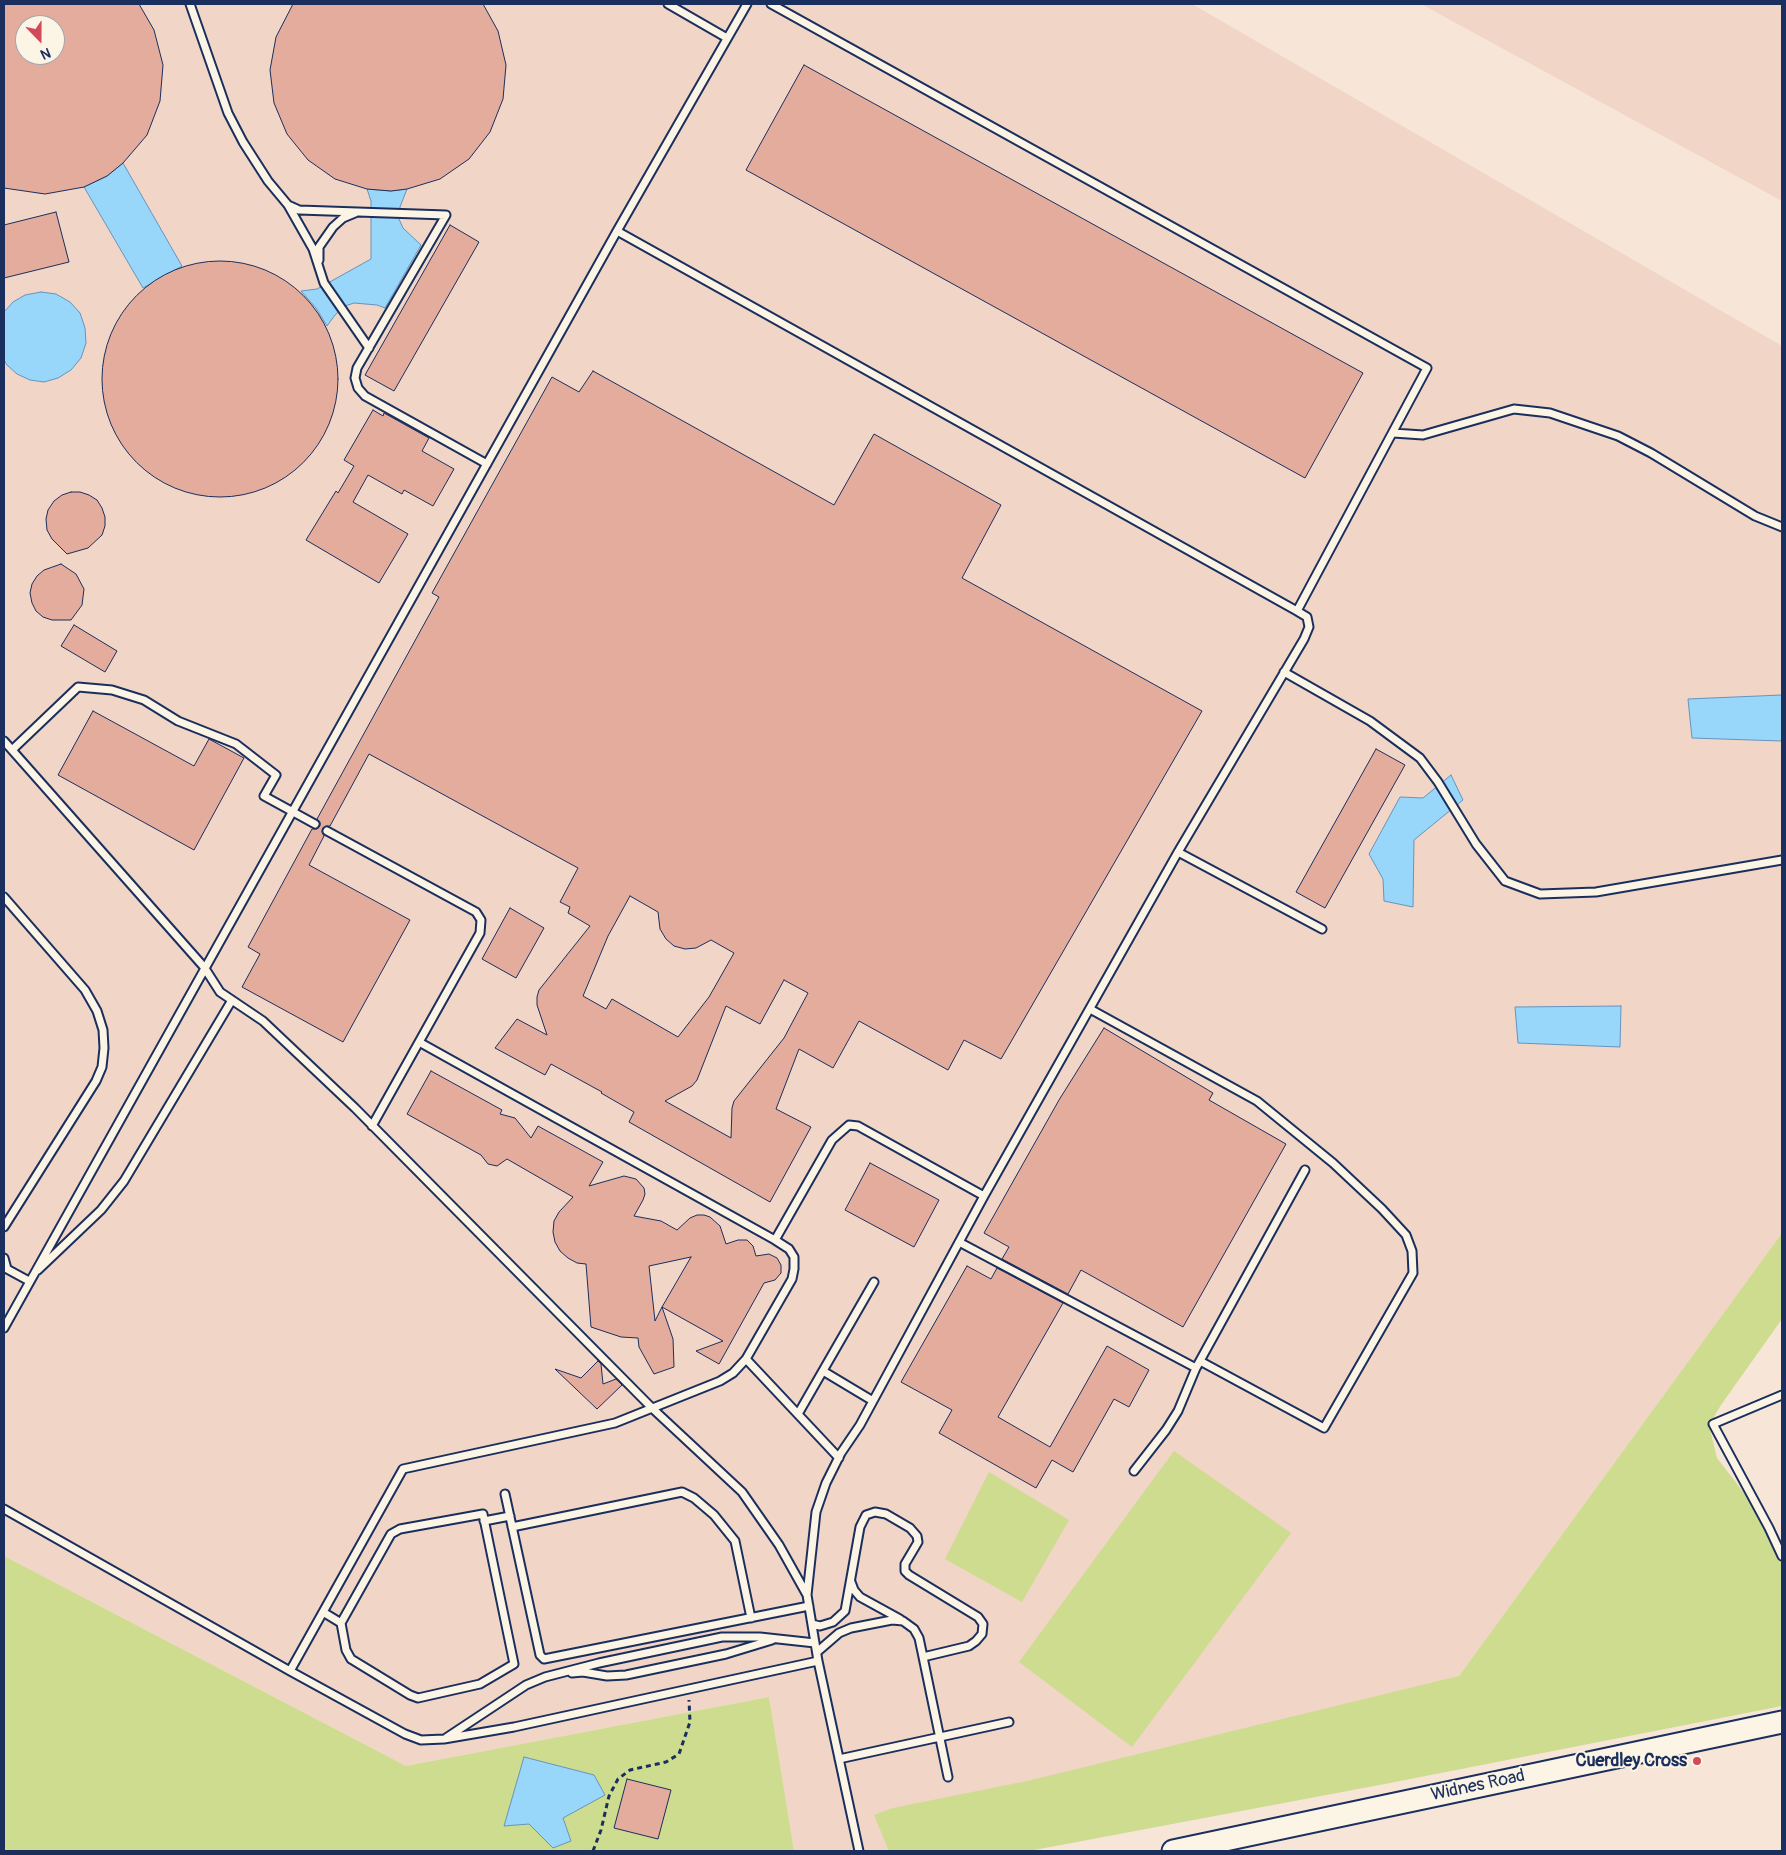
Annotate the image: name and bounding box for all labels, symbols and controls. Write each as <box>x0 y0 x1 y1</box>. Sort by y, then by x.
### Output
north arrow <box>15 15 65 65</box>
text: N <box>38 44 53 63</box>
place label: Cuerdley Cross <box>1575 1750 1687 1772</box>
marker: Cuerdley Cross <box>1691 1755 1703 1767</box>
street label: Widnes Road <box>1429 1765 1527 1807</box>

